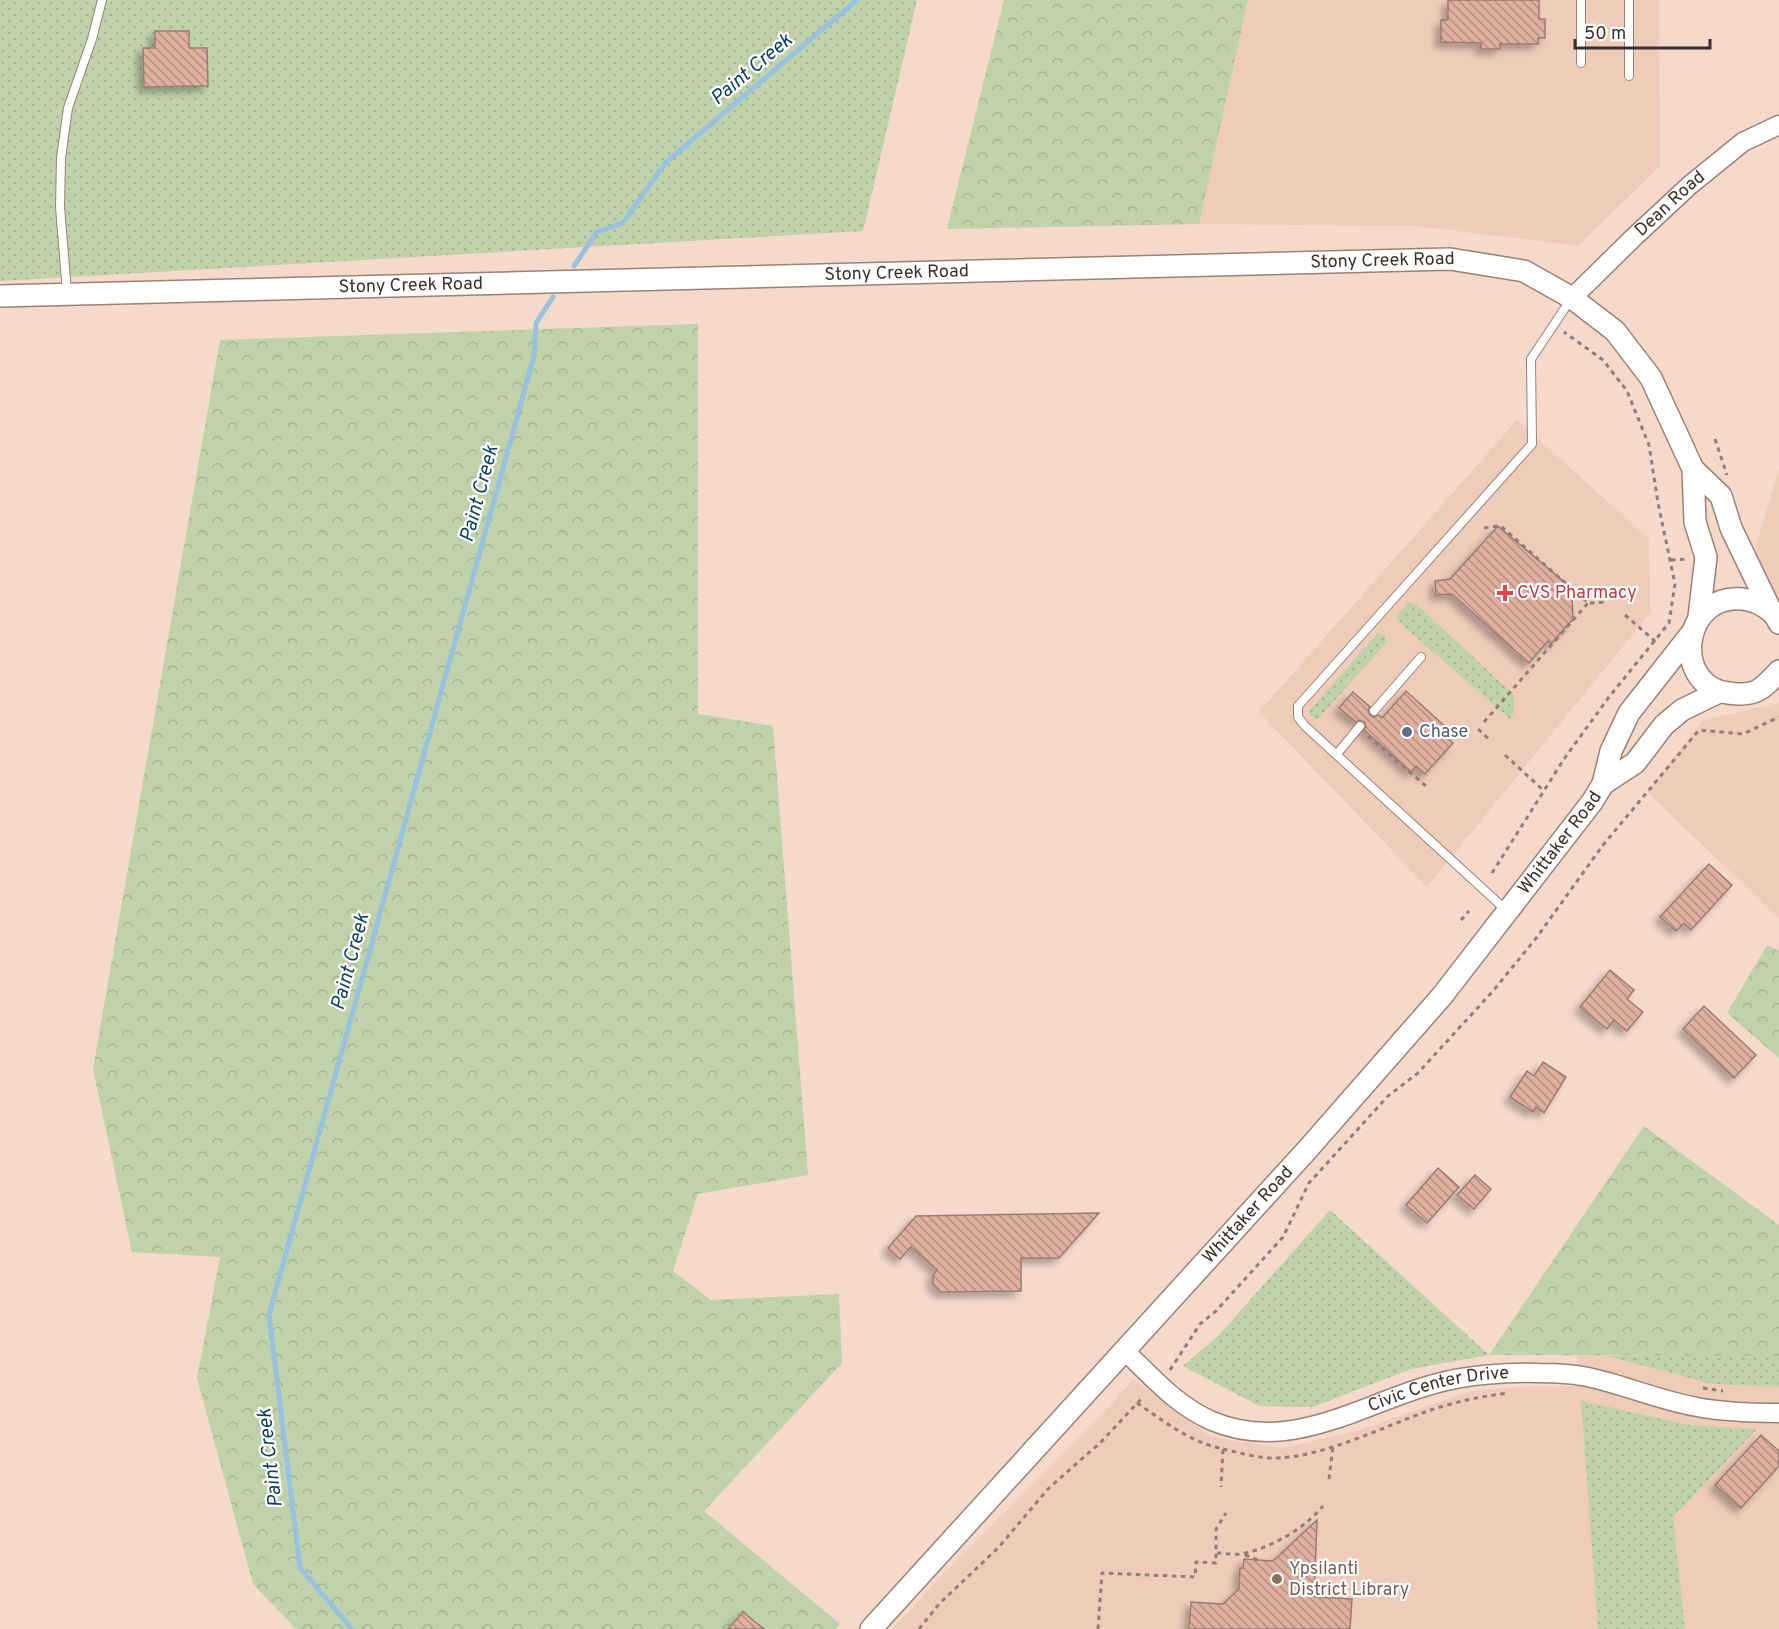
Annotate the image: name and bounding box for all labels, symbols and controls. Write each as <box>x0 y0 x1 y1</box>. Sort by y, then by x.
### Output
scale bar <box>1575 12 1710 50</box>
text: 50 m <box>1584 23 1626 46</box>
water label: Paint Creek <box>706 28 799 112</box>
street label: Dean Road <box>1630 166 1710 242</box>
street label: Stony Creek Road <box>1310 247 1455 274</box>
street label: Stony Creek Road <box>824 260 969 286</box>
street label: Stony Creek Road <box>338 272 483 299</box>
water label: Paint Creek <box>455 442 506 545</box>
place label: CVS Pharmacy <box>1517 582 1637 605</box>
marker: CVS Pharmacy <box>1498 586 1512 600</box>
place label: Chase <box>1419 721 1468 744</box>
marker: Chase <box>1400 725 1414 739</box>
street label: Whittaker Road <box>1513 787 1607 899</box>
water label: Paint Creek <box>326 910 377 1013</box>
street label: Whittaker Road <box>1198 1161 1298 1269</box>
street label: Civic Center Drive <box>1364 1362 1510 1418</box>
water label: Paint Creek <box>252 1406 290 1509</box>
place label: Ypsilanti District Library <box>1289 1558 1409 1602</box>
marker: Ypsilanti District Library <box>1270 1572 1284 1586</box>

